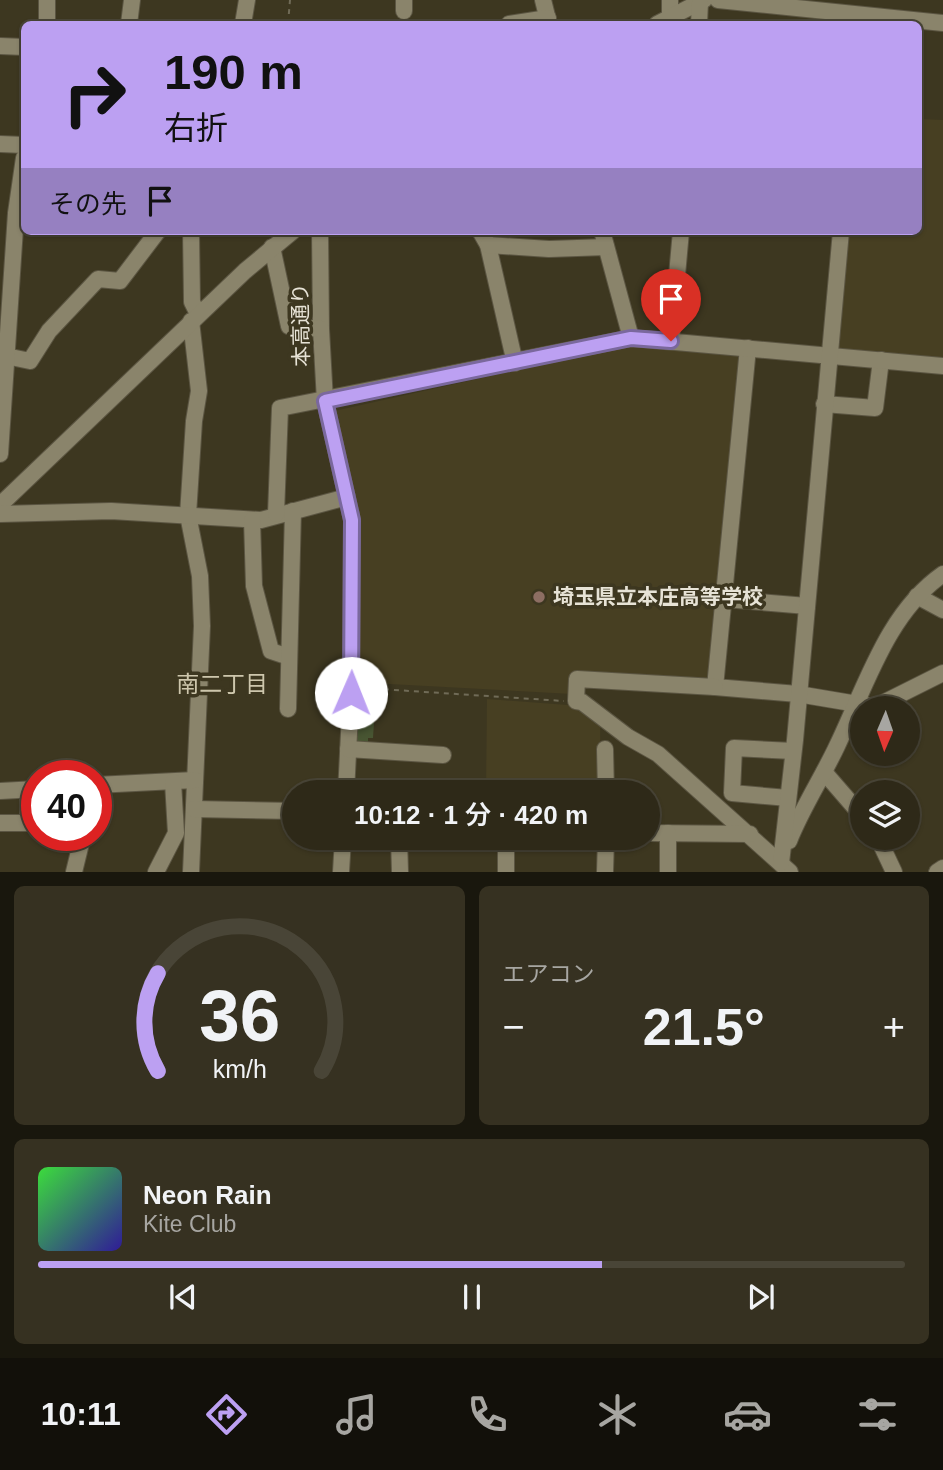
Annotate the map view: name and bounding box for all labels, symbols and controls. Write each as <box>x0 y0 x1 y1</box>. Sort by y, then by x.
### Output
text: 190 m <box>164 45 303 99</box>
icon: right <box>49 49 140 140</box>
text: 右折 <box>164 110 228 146</box>
icon: arrive <box>141 182 179 220</box>
text: その先 <box>49 189 127 219</box>
pin <box>641 269 701 341</box>
icon: arrive <box>652 280 690 318</box>
street label: 本高通り <box>288 283 313 367</box>
place label: 埼玉県立本庄高等学校 <box>553 585 763 608</box>
marker: 埼玉県立本庄高等学校 <box>531 589 547 605</box>
position arrow <box>314 656 388 730</box>
district label: 南二丁目 <box>176 671 268 697</box>
north arrow <box>850 696 920 766</box>
map controls <box>850 696 920 850</box>
speed limit sign: 40 <box>21 760 112 851</box>
button: layers <box>850 780 920 850</box>
text: 10:12 · 1 分 · 420 m <box>354 800 588 830</box>
text: エアコン <box>503 961 595 987</box>
text: 36 <box>199 976 280 1057</box>
text: 21.5° <box>643 998 765 1056</box>
text: − <box>503 1006 525 1048</box>
text: + <box>883 1006 905 1048</box>
text: km/h <box>212 1055 266 1083</box>
text: Neon Rain <box>143 1180 272 1210</box>
text: Kite Club <box>143 1211 236 1237</box>
icon: previous <box>164 1278 202 1316</box>
icon: pause <box>453 1278 491 1316</box>
icon: next <box>742 1278 780 1316</box>
icon: directions <box>202 1390 251 1439</box>
icon: music <box>332 1390 381 1439</box>
icon: phone <box>463 1390 512 1439</box>
icon: climate <box>593 1390 642 1439</box>
icon: car <box>723 1390 772 1439</box>
icon: filters <box>853 1390 902 1439</box>
text: 10:11 <box>41 1396 121 1432</box>

